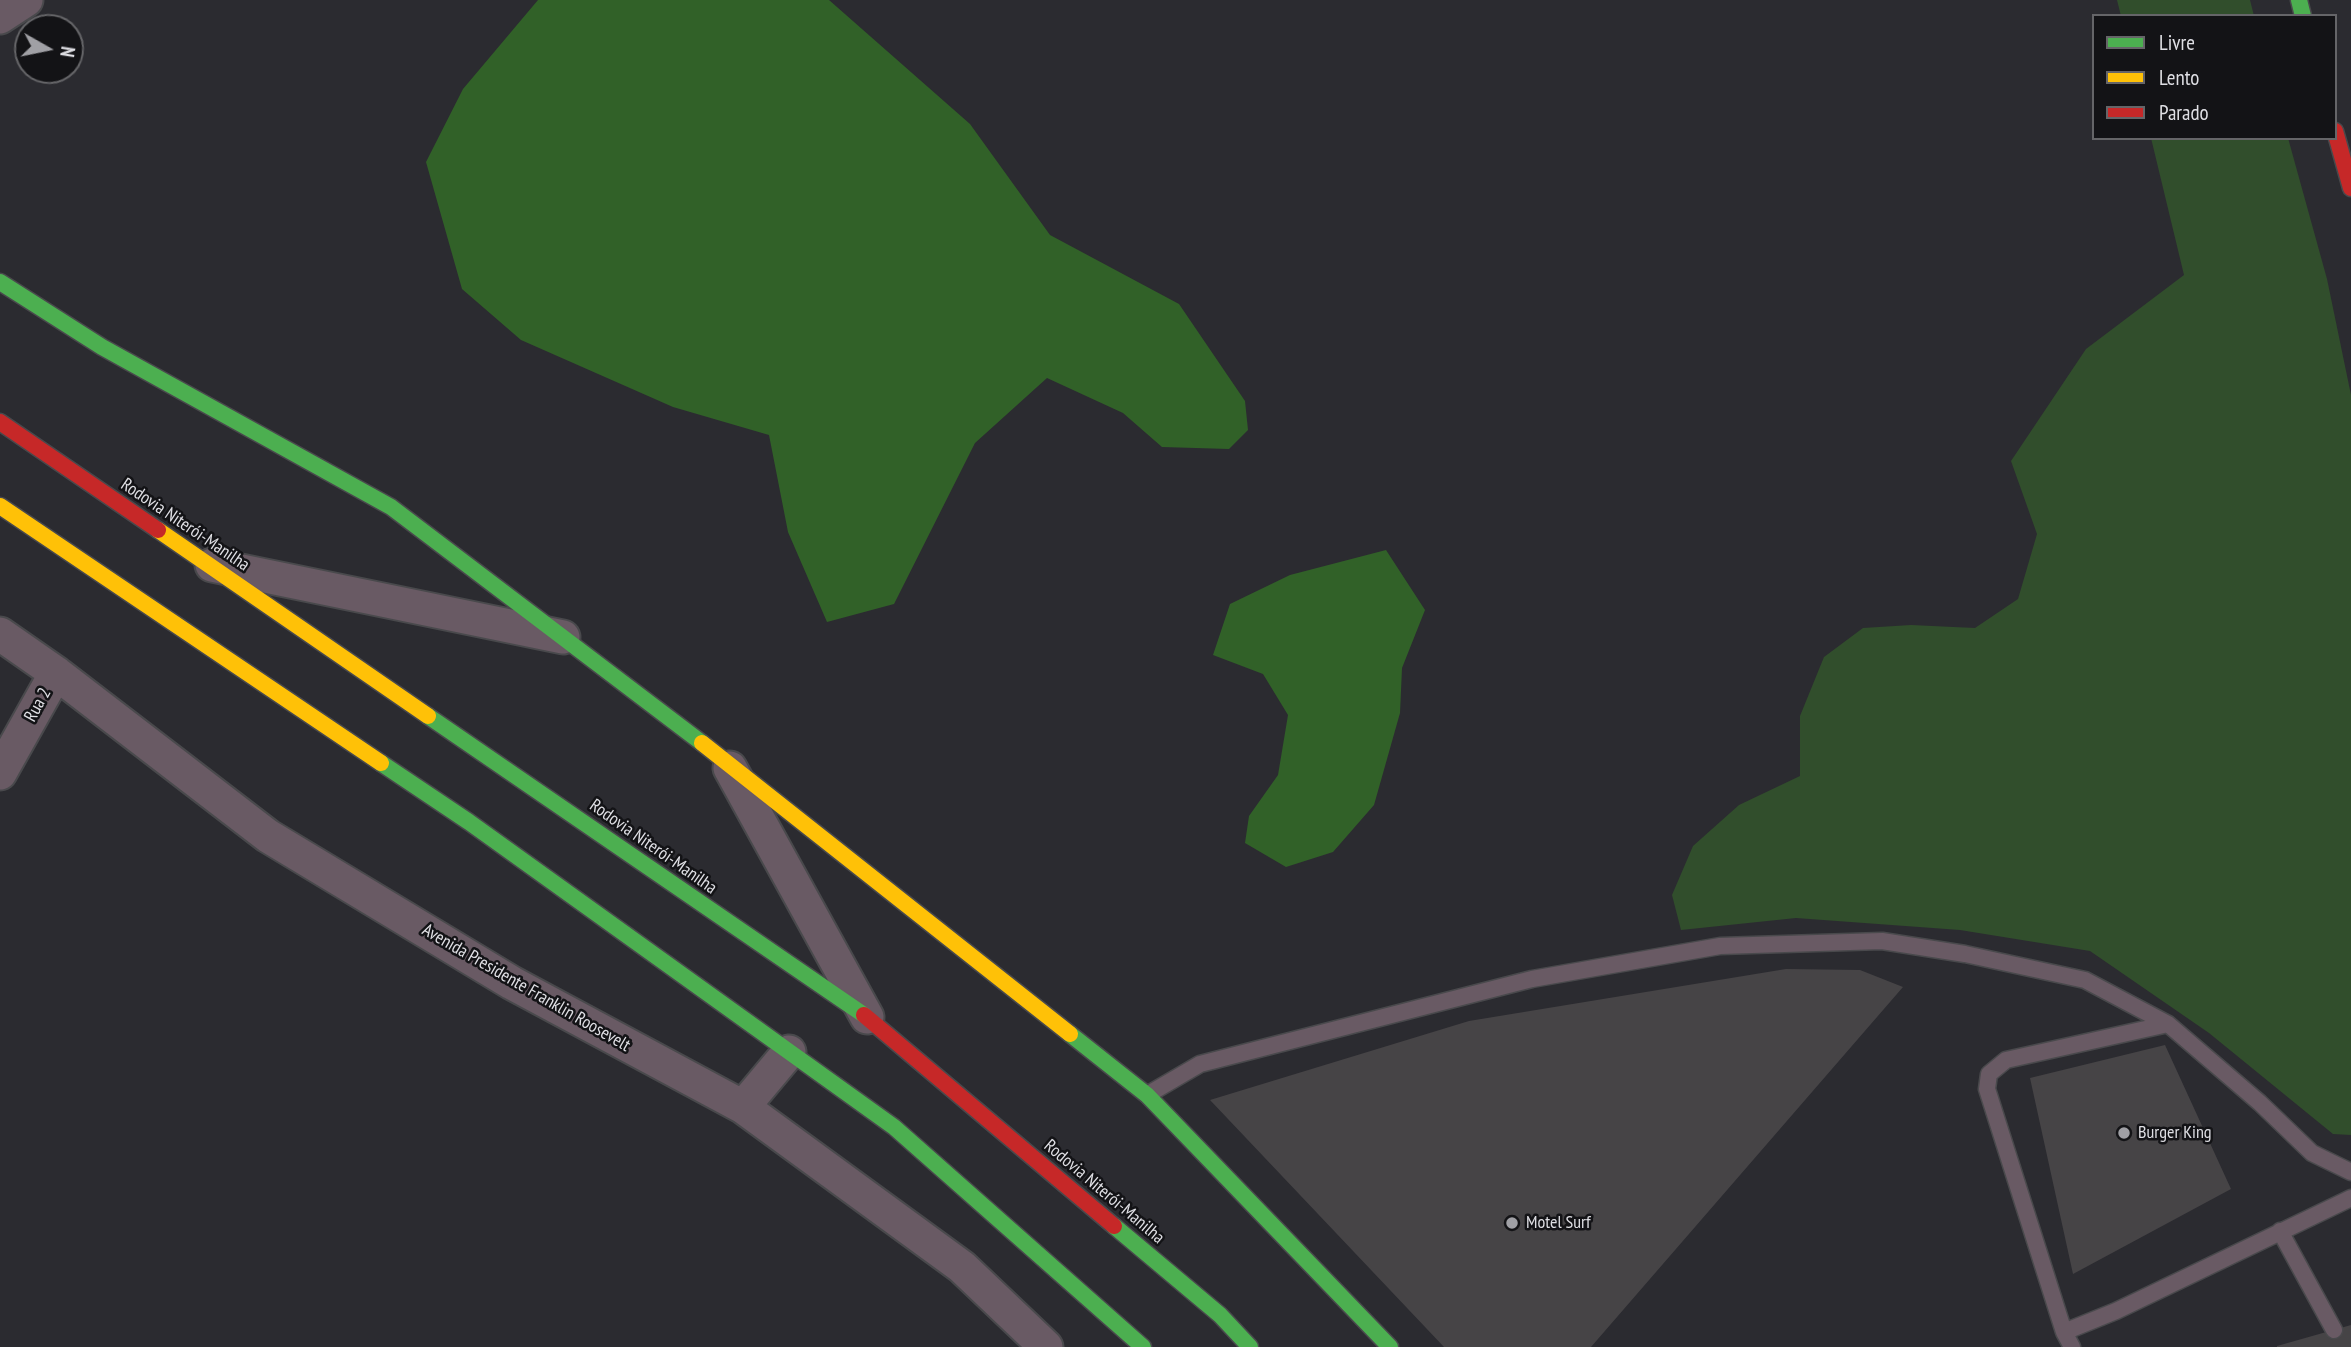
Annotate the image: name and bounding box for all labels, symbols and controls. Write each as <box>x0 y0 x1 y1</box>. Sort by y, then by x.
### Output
north arrow <box>14 14 84 84</box>
legend <box>2092 14 2337 140</box>
text: Livre <box>2159 29 2195 56</box>
text: N <box>55 45 80 59</box>
text: Lento <box>2159 64 2199 91</box>
text: Parado <box>2159 99 2209 126</box>
street label: Rodovia Niterói-Manilha <box>117 474 253 576</box>
street label: Rua 2 <box>20 684 56 726</box>
street label: Rodovia Niterói-Manilha <box>585 795 721 899</box>
street label: Avenida Presidente Franklin Roosevelt <box>418 919 634 1057</box>
place label: Burger King <box>2138 1122 2212 1144</box>
marker: Burger King <box>2116 1125 2132 1141</box>
street label: Rodovia Niterói-Manilha <box>1039 1135 1169 1249</box>
place label: Motel Surf <box>1526 1212 1591 1234</box>
marker: Motel Surf <box>1504 1215 1520 1231</box>

